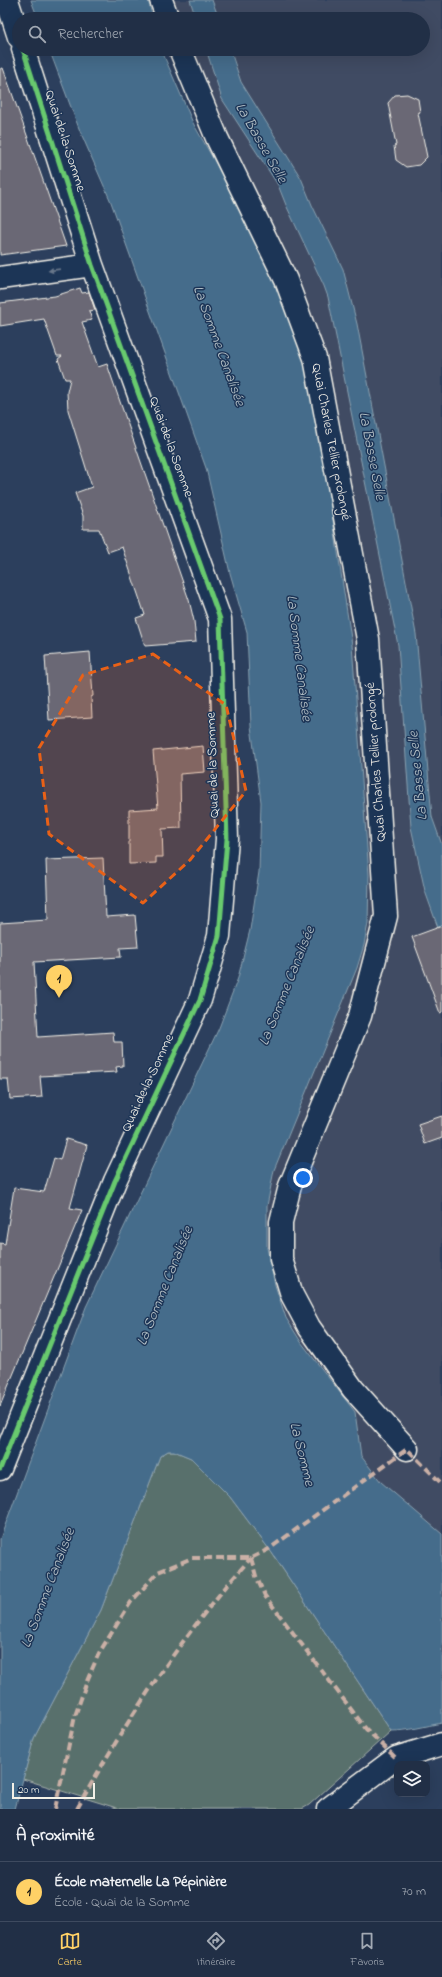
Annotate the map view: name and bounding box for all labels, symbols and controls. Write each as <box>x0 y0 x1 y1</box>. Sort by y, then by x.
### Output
search box <box>12 12 430 56</box>
icon: search <box>26 23 48 45</box>
text: Rechercher <box>58 23 123 45</box>
street label: Quai de la Somme <box>39 87 92 195</box>
water label: La Basse Selle <box>229 99 294 188</box>
one-way arrow <box>47 267 60 273</box>
water label: La Somme Canalisée <box>187 283 251 410</box>
street label: Quai Charles Tellier prolongé <box>304 362 357 523</box>
street label: Quai de la Somme <box>143 394 199 501</box>
water label: La Basse Selle <box>353 410 392 503</box>
water label: La Somme Canalisée <box>280 594 318 723</box>
street label: Quai Charles Tellier prolongé <box>360 681 393 842</box>
street label: Quai de la Somme <box>201 711 225 818</box>
water label: La Basse Selle <box>402 729 434 822</box>
water label: La Somme Canalisée <box>253 922 321 1049</box>
pin: 1 <box>46 965 72 998</box>
street label: Quai de la Somme <box>116 1030 180 1135</box>
your location <box>293 1168 313 1188</box>
water label: La Somme Canalisée <box>131 1222 199 1349</box>
water label: La Somme <box>283 1420 321 1489</box>
water label: La Somme Canalisée <box>15 1524 81 1651</box>
map controls <box>394 1761 430 1797</box>
button: layers <box>394 1761 430 1797</box>
scale bar <box>12 1781 95 1800</box>
text: 20 m <box>18 1782 40 1798</box>
text: À proximité <box>16 1823 94 1848</box>
text: École maternelle La Pépinière <box>54 1871 227 1893</box>
text: 1 <box>27 1882 31 1901</box>
text: 70 m <box>402 1882 426 1901</box>
text: École · Quai de la Somme <box>54 1893 190 1912</box>
tab: Carte <box>58 1930 82 1970</box>
tab: Itinéraire <box>197 1930 235 1970</box>
tab: Favoris <box>350 1930 384 1970</box>

